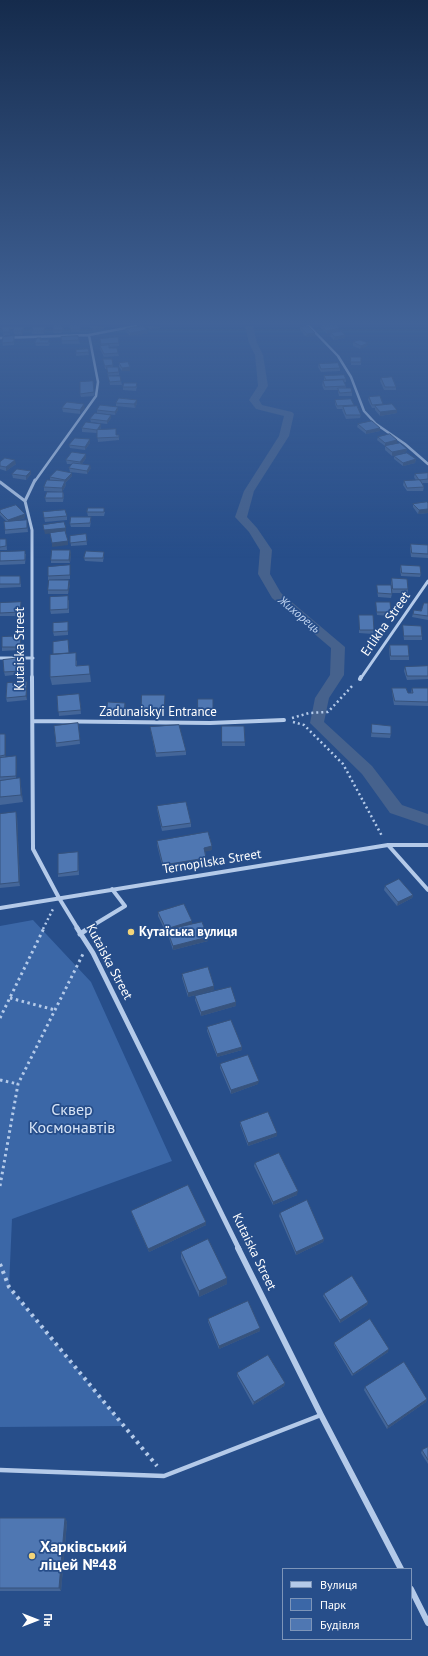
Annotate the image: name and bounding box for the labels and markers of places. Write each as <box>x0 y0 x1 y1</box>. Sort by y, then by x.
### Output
place label: Кутаїська вулиця <box>139 924 237 940</box>
marker: Кутаїська вулиця <box>126 927 136 937</box>
place label: Харківський ліцей №48 <box>40 1537 127 1575</box>
marker: Харківський ліцей №48 <box>27 1551 37 1561</box>

